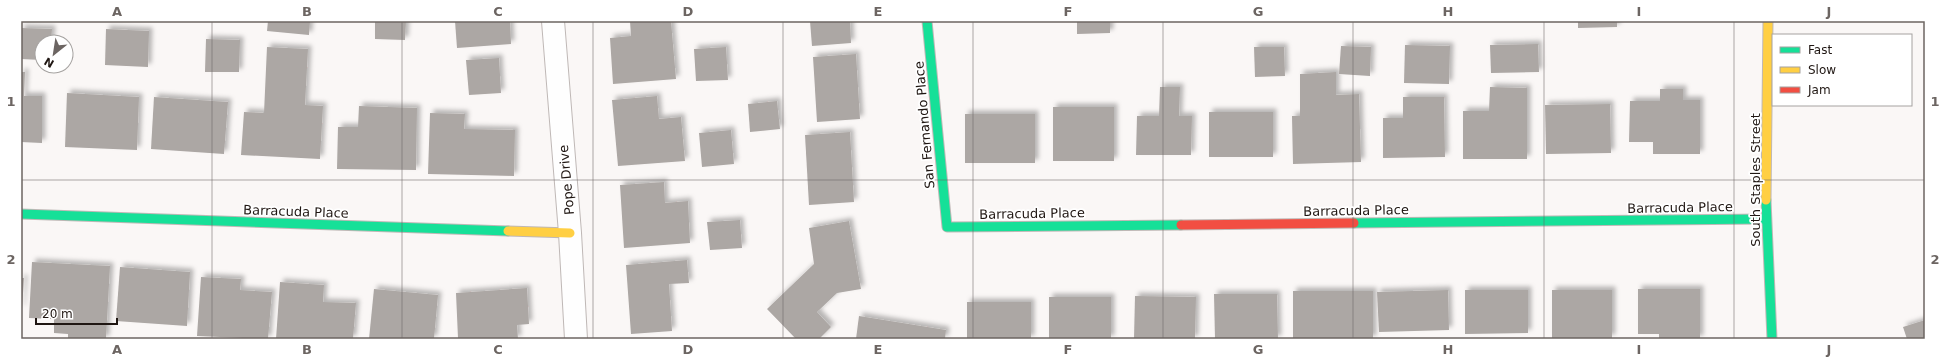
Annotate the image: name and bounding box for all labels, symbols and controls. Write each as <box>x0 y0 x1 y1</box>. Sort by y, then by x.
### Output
text: A <box>112 4 122 19</box>
text: B <box>302 4 312 19</box>
text: C <box>493 4 503 19</box>
text: D <box>683 4 694 19</box>
text: E <box>874 4 882 19</box>
text: F <box>1064 4 1072 19</box>
text: G <box>1253 4 1263 19</box>
text: H <box>1443 4 1453 19</box>
text: I <box>1637 4 1641 19</box>
text: J <box>1826 4 1831 19</box>
north arrow <box>34 34 74 74</box>
legend <box>1772 34 1912 106</box>
text: Fast <box>1808 43 1832 57</box>
text: N <box>42 54 56 70</box>
street label: San Fernando Place <box>911 61 938 189</box>
text: Slow <box>1808 63 1836 77</box>
text: Jam <box>1807 83 1831 97</box>
text: 1 <box>6 94 16 109</box>
text: 1 <box>1930 94 1940 109</box>
street label: South Staples Street <box>1748 113 1763 247</box>
street label: Pope Drive <box>556 144 577 216</box>
street label: Barracuda Place <box>1627 199 1733 216</box>
street label: Barracuda Place <box>243 202 349 221</box>
street label: Barracuda Place <box>1303 202 1409 219</box>
street label: Barracuda Place <box>979 205 1085 222</box>
text: 2 <box>6 252 16 267</box>
text: 2 <box>1930 252 1940 267</box>
scale bar <box>36 300 117 326</box>
text: 20 m <box>42 307 73 321</box>
text: A <box>112 342 122 357</box>
text: B <box>302 342 312 357</box>
text: C <box>493 342 503 357</box>
text: D <box>683 342 694 357</box>
text: E <box>874 342 882 357</box>
text: F <box>1064 342 1072 357</box>
text: G <box>1253 342 1263 357</box>
text: H <box>1443 342 1453 357</box>
text: I <box>1637 342 1641 357</box>
text: J <box>1826 342 1831 357</box>

